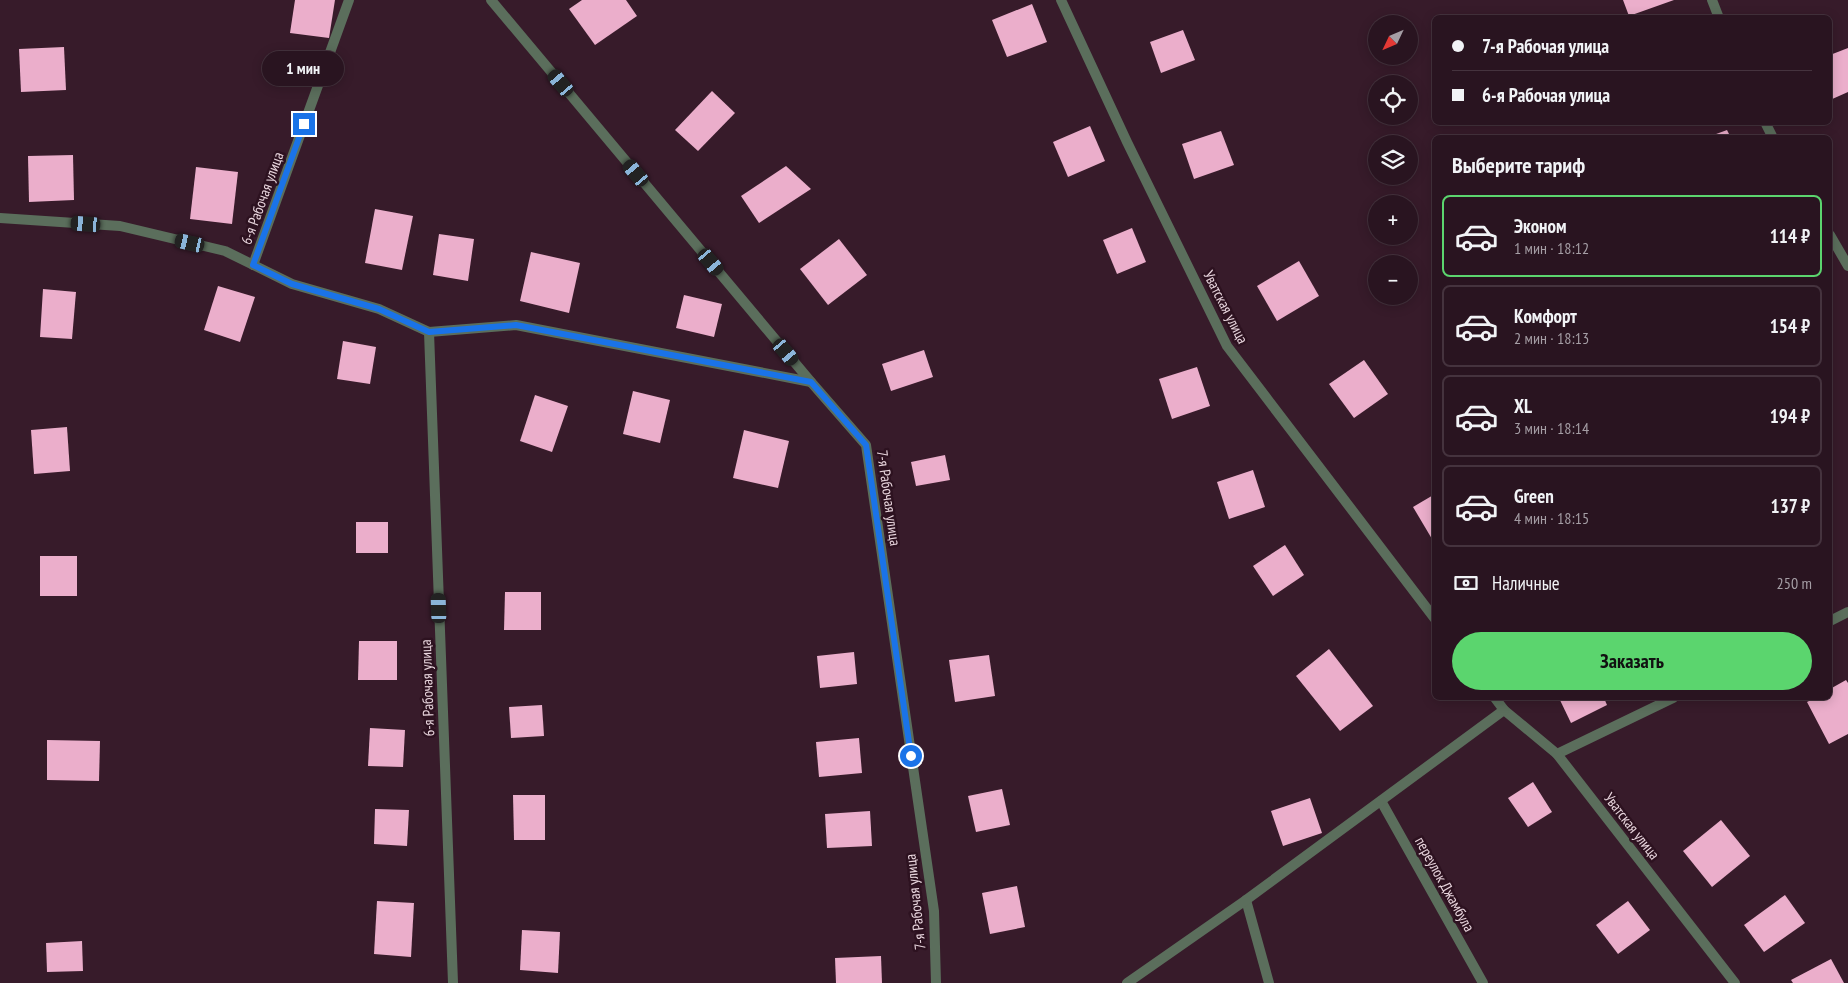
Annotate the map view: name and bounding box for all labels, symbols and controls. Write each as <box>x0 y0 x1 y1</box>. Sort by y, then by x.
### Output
north arrow <box>1368 15 1418 65</box>
map controls <box>1368 15 1418 305</box>
text: 7-я Рабочая улица <box>1482 34 1609 58</box>
callout: 1 мин <box>263 52 345 86</box>
text: 1 мин <box>286 58 320 78</box>
car <box>545 67 576 99</box>
button: locate <box>1368 75 1418 125</box>
text: 6-я Рабочая улица <box>1482 83 1610 107</box>
route end <box>293 113 315 135</box>
button: layers <box>1368 135 1418 185</box>
street label: 6-я Рабочая улица <box>236 149 288 247</box>
text: Выберите тариф <box>1452 151 1585 179</box>
car <box>620 157 651 189</box>
button: + <box>1368 195 1418 245</box>
icon: car <box>1454 214 1499 259</box>
text: Эконом <box>1514 214 1567 238</box>
car <box>70 215 101 233</box>
text: 114 ₽ <box>1770 224 1810 248</box>
car <box>173 232 206 254</box>
text: 1 мин · 18:12 <box>1514 238 1589 258</box>
car <box>695 246 726 278</box>
button: − <box>1368 255 1418 305</box>
street label: Уватская улица <box>1199 267 1253 347</box>
icon: car <box>1454 304 1499 349</box>
text: Комфорт <box>1514 304 1577 328</box>
text: 154 ₽ <box>1770 314 1810 338</box>
text: 2 мин · 18:13 <box>1514 328 1589 348</box>
car <box>770 336 801 368</box>
icon: car <box>1454 394 1499 439</box>
text: XL <box>1514 394 1532 418</box>
text: 194 ₽ <box>1770 404 1810 428</box>
text: 3 мин · 18:14 <box>1514 418 1589 438</box>
street label: 7-я Рабочая улица <box>873 449 905 547</box>
icon: car <box>1454 484 1499 529</box>
text: Green <box>1514 484 1554 508</box>
text: 137 ₽ <box>1771 494 1810 518</box>
text: 4 мин · 18:15 <box>1514 508 1589 528</box>
icon: cash <box>1452 569 1480 597</box>
text: Наличные <box>1492 571 1560 595</box>
text: 250 m <box>1777 573 1812 593</box>
car <box>430 593 447 623</box>
button: Заказать <box>1452 632 1812 690</box>
street label: 6-я Рабочая улица <box>416 639 438 737</box>
route start <box>900 745 922 767</box>
street label: Уватская улица <box>1600 789 1664 863</box>
street label: переулок Джамбула <box>1411 833 1479 935</box>
street label: 7-я Рабочая улица <box>901 853 929 951</box>

